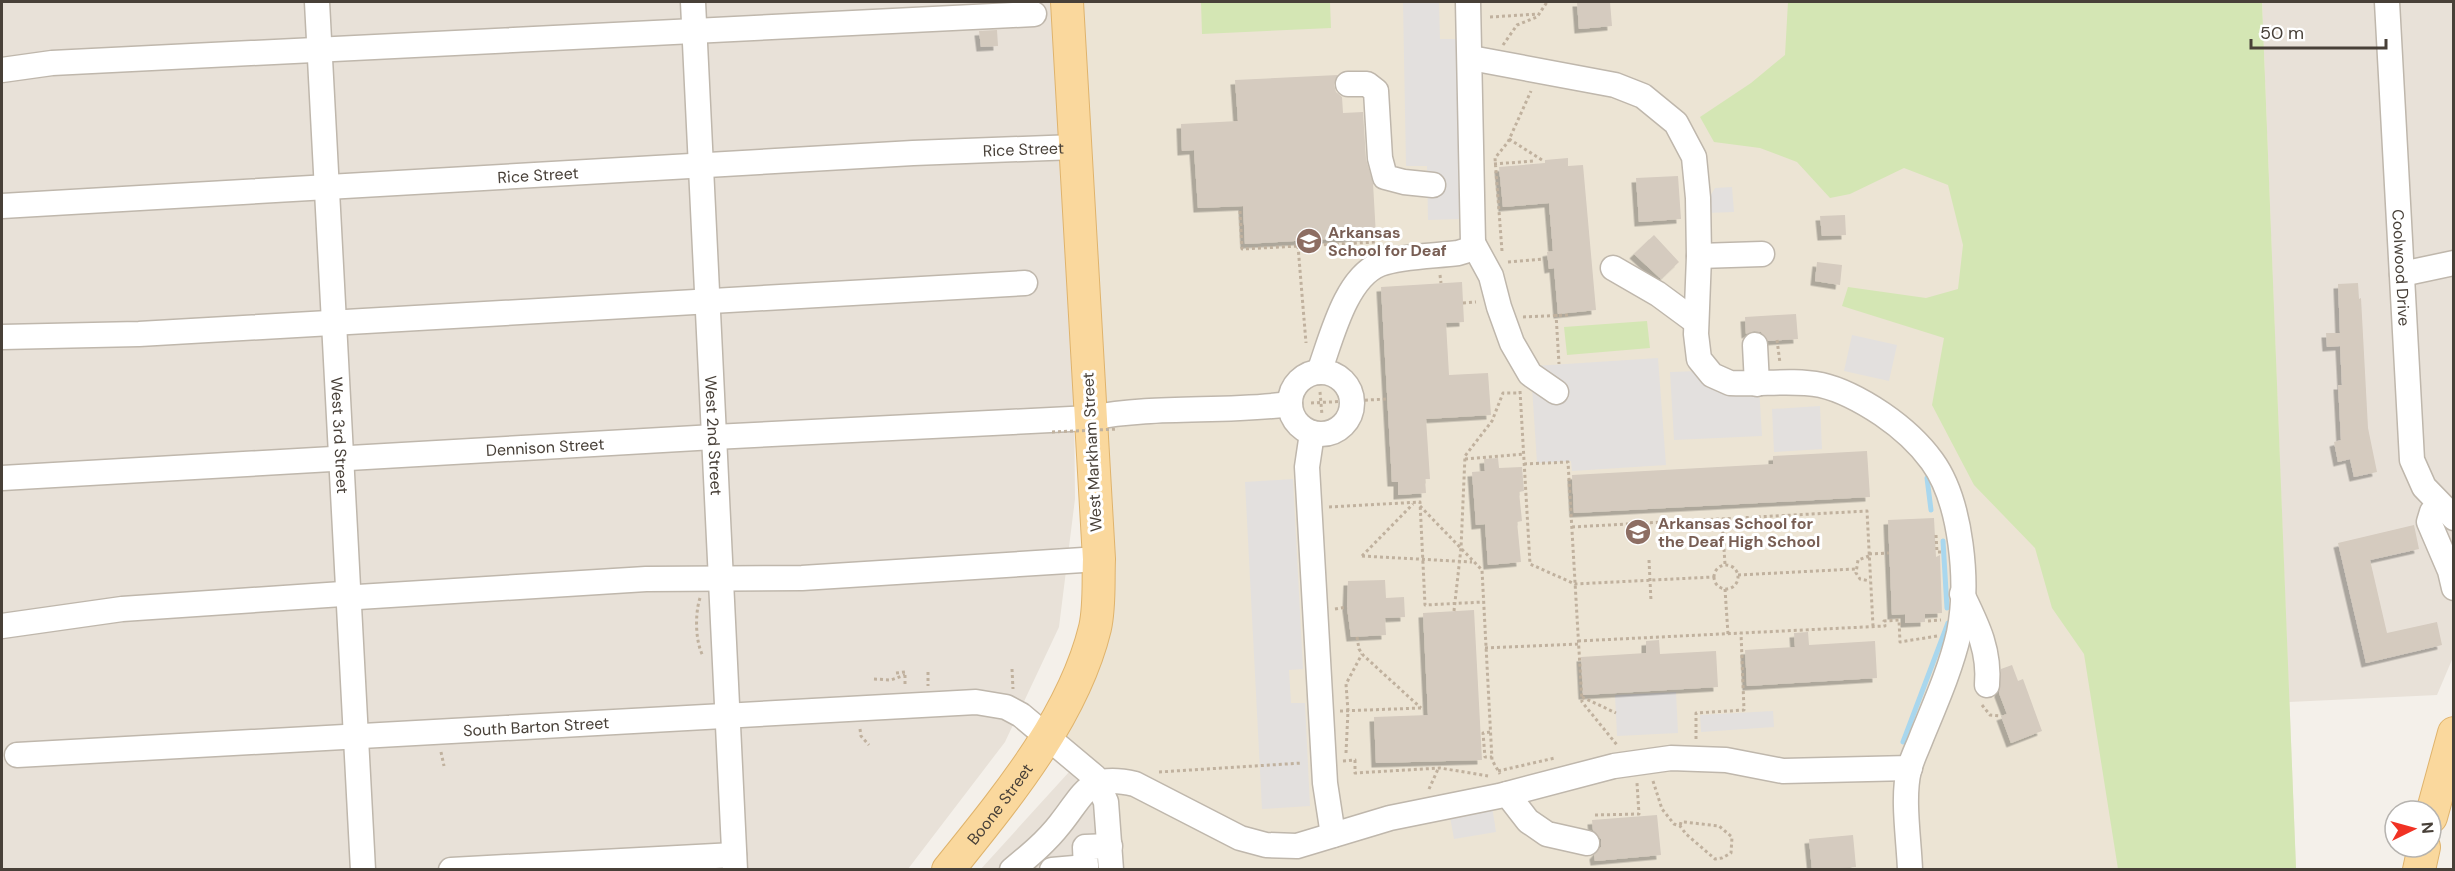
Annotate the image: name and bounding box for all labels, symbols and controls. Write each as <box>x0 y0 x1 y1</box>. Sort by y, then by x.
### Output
scale bar <box>2251 12 2386 50</box>
text: 50 m <box>2260 21 2304 45</box>
street label: Rice Street <box>982 137 1064 161</box>
street label: Rice Street <box>497 162 579 188</box>
street label: Coolwood Drive <box>2388 209 2415 327</box>
place label: Arkansas School for Deaf <box>1328 222 1447 261</box>
school or university icon: Arkansas School for Deaf <box>1294 226 1324 256</box>
street label: West Markham Street <box>1077 372 1107 532</box>
street label: West 2nd Street <box>701 375 727 496</box>
street label: West 3rd Street <box>326 377 354 494</box>
street label: Dennison Street <box>485 433 605 461</box>
place label: Arkansas School for the Deaf High School <box>1658 513 1820 552</box>
school or university icon: Arkansas School for the Deaf High School <box>1623 517 1653 547</box>
street label: South Barton Street <box>463 712 610 741</box>
street label: Boone Street <box>962 759 1037 849</box>
north arrow <box>2383 799 2443 859</box>
text: N <box>2416 821 2438 834</box>

